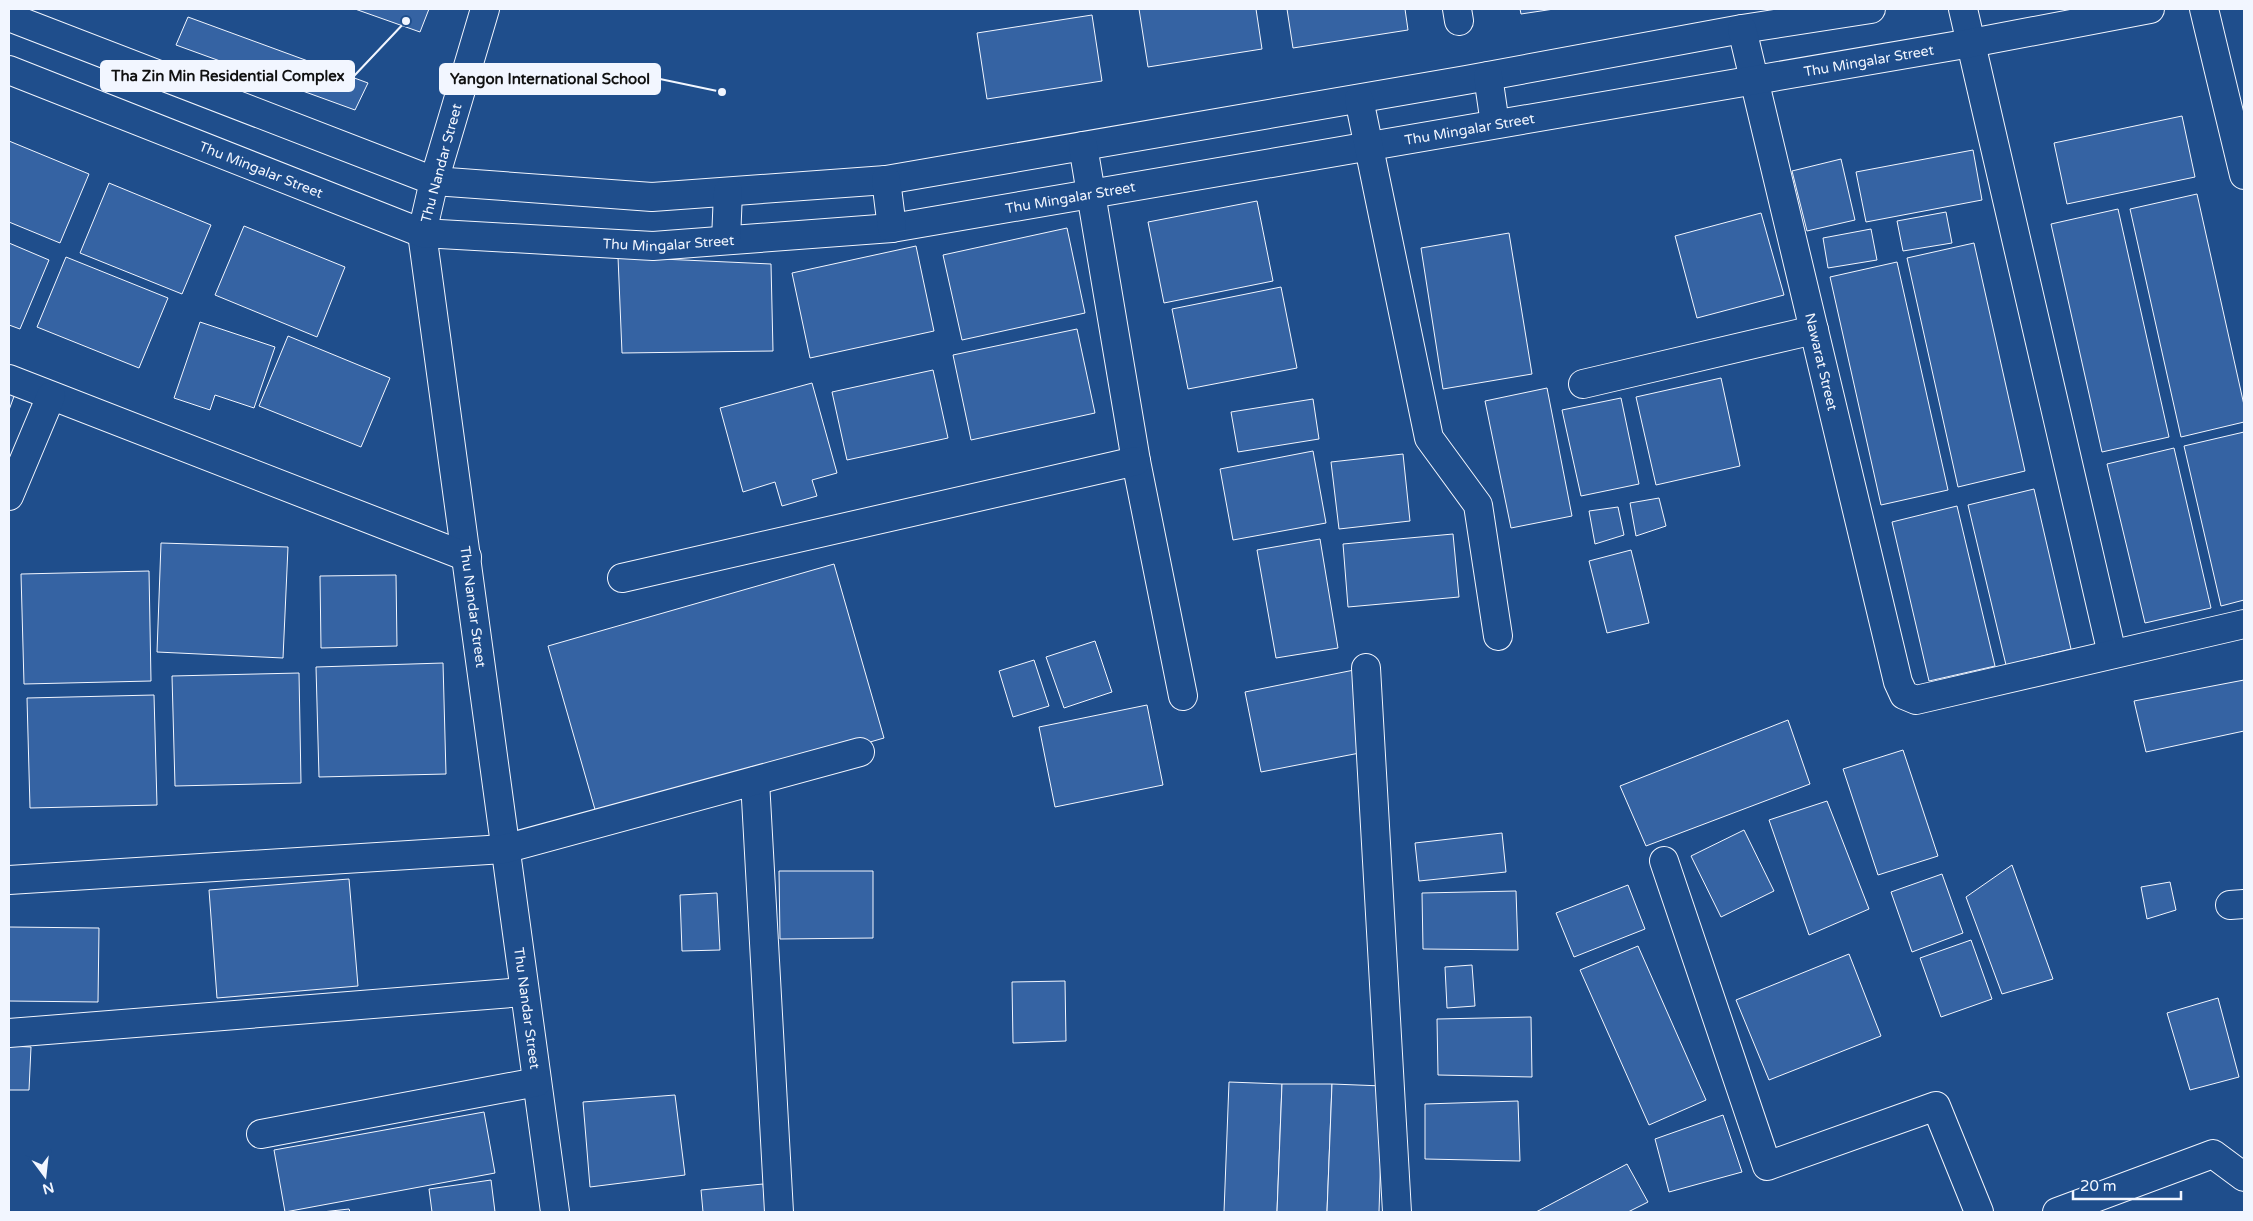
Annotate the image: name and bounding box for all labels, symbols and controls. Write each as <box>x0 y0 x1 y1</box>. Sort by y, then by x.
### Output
street label: Thu Mingalar Street <box>1802 41 1936 81</box>
callout: Tha Zin Min Residential Complex <box>101 61 354 91</box>
callout: Yangon International School <box>440 64 660 94</box>
text: Tha Zin Min Residential Complex <box>110 67 345 86</box>
text: Yangon International School <box>450 70 650 89</box>
street label: Thu Nandar Street <box>417 101 466 224</box>
street label: Thu Mingalar Street <box>1403 110 1537 149</box>
street label: Thu Mingalar Street <box>197 138 326 202</box>
street label: Thu Mingalar Street <box>1004 178 1137 217</box>
street label: Thu Mingalar Street <box>602 232 736 255</box>
street label: Nawarat Street <box>1801 311 1841 413</box>
street label: Thu Nandar Street <box>456 545 489 669</box>
street label: Thu Nandar Street <box>510 946 543 1071</box>
north arrow <box>20 1151 70 1201</box>
scale bar <box>2073 1168 2180 1200</box>
text: 20 m <box>2080 1177 2117 1195</box>
text: N <box>41 1178 56 1198</box>

